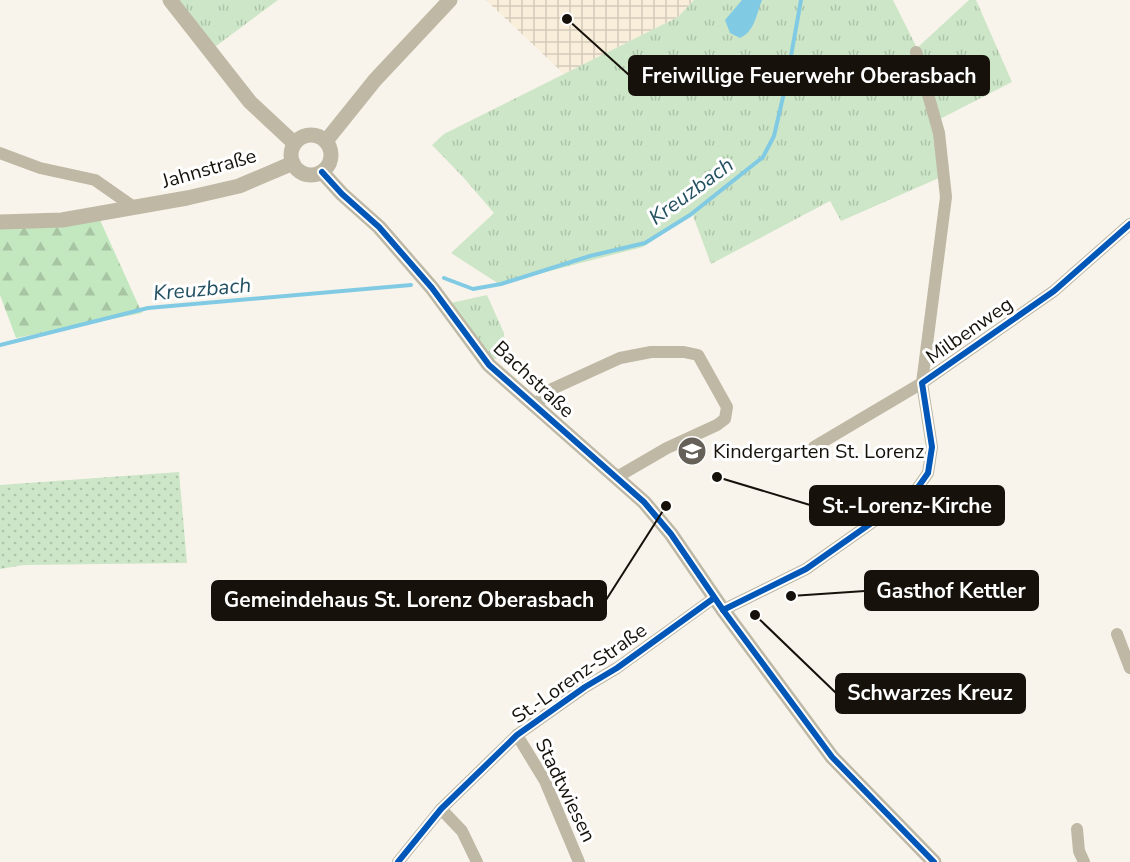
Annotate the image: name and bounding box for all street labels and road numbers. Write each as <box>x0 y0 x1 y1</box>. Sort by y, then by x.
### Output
street label: Jahnstraße <box>158 142 259 195</box>
street label: Milbenweg <box>920 291 1018 370</box>
street label: Bachstraße <box>487 335 580 424</box>
street label: St.-Lorenz-Straße <box>506 617 652 730</box>
street label: Stadtwiesen <box>529 734 602 847</box>

